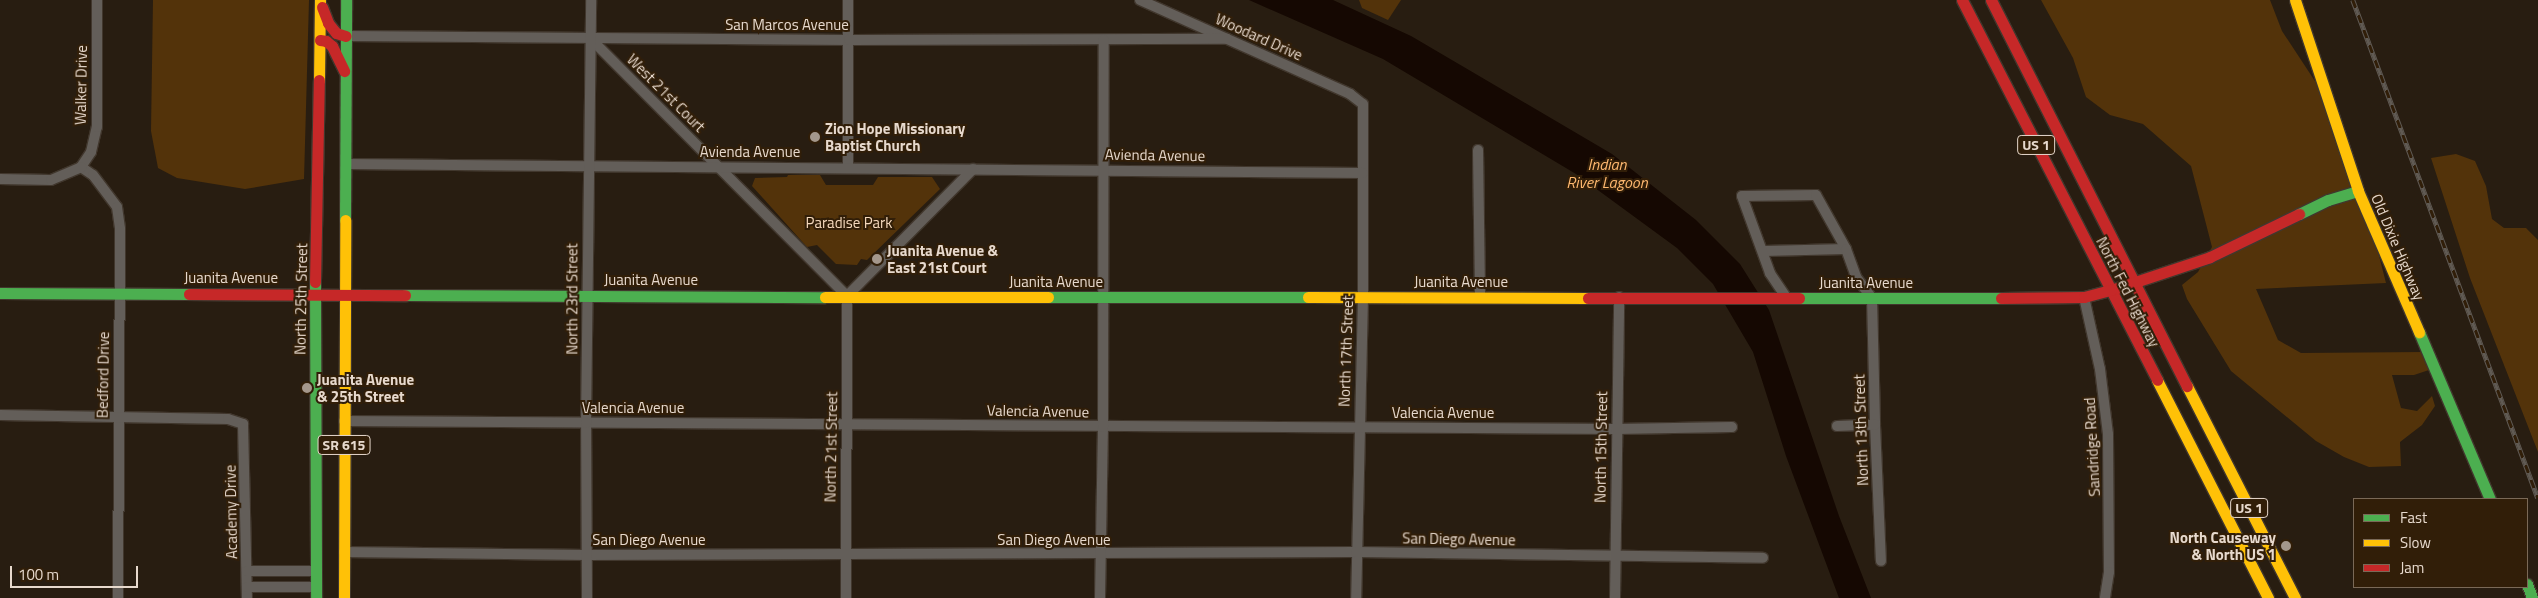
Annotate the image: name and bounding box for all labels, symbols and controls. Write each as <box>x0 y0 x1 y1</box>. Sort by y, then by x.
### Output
street label: Woodard Drive <box>1213 10 1305 64</box>
street label: San Marcos Avenue <box>725 16 849 34</box>
street label: Walker Drive <box>71 45 91 125</box>
street label: West 21st Court <box>623 50 709 136</box>
place label: Zion Hope Missionary Baptist Church <box>825 119 965 154</box>
marker: Zion Hope Missionary Baptist Church <box>809 131 821 143</box>
road number: US 1 <box>2016 134 2056 156</box>
street label: Avienda Avenue <box>700 143 800 161</box>
street label: Avienda Avenue <box>1105 145 1205 165</box>
water label: Indian River Lagoon <box>1566 154 1648 192</box>
street label: Old Dixie Highway <box>2368 191 2428 303</box>
park label: Paradise Park <box>806 214 892 232</box>
street label: North Fed Highway <box>2092 234 2164 350</box>
place label: Juanita Avenue & East 21st Court <box>887 241 998 276</box>
street label: North 25th Street <box>291 243 311 355</box>
street label: North 23rd Street <box>563 243 581 355</box>
marker: Juanita Avenue & East 21st Court <box>871 253 883 265</box>
street label: Juanita Avenue <box>184 269 278 287</box>
street label: Juanita Avenue <box>604 271 698 289</box>
street label: Juanita Avenue <box>1009 273 1103 291</box>
street label: Juanita Avenue <box>1414 273 1508 291</box>
street label: Juanita Avenue <box>1819 274 1913 292</box>
street label: North 17th Street <box>1335 295 1357 407</box>
street label: Bedford Drive <box>93 332 113 418</box>
place label: Juanita Avenue & 25th Street <box>317 370 414 405</box>
street label: North 13th Street <box>1850 374 1872 486</box>
marker: Juanita Avenue & 25th Street <box>301 382 313 394</box>
street label: North 21st Street <box>821 391 841 503</box>
street label: North 15th Street <box>1591 391 1611 503</box>
street label: Sandridge Road <box>2080 397 2104 497</box>
street label: Valencia Avenue <box>582 399 684 417</box>
street label: Valencia Avenue <box>987 401 1089 421</box>
street label: Valencia Avenue <box>1392 404 1494 422</box>
road number: SR 615 <box>316 434 372 456</box>
street label: Academy Drive <box>221 465 241 559</box>
road number: US 1 <box>2229 496 2269 520</box>
legend <box>2353 498 2528 588</box>
text: Fast <box>2400 506 2427 529</box>
place label: North Causeway & North US 1 <box>2170 528 2276 563</box>
street label: San Diego Avenue <box>1402 529 1516 549</box>
street label: San Diego Avenue <box>592 531 706 549</box>
street label: San Diego Avenue <box>997 531 1111 549</box>
text: Slow <box>2400 531 2431 554</box>
marker: North Causeway & North US 1 <box>2280 540 2292 552</box>
scale bar <box>12 556 140 588</box>
text: Jam <box>2400 556 2424 579</box>
text: 100 m <box>18 563 59 586</box>

